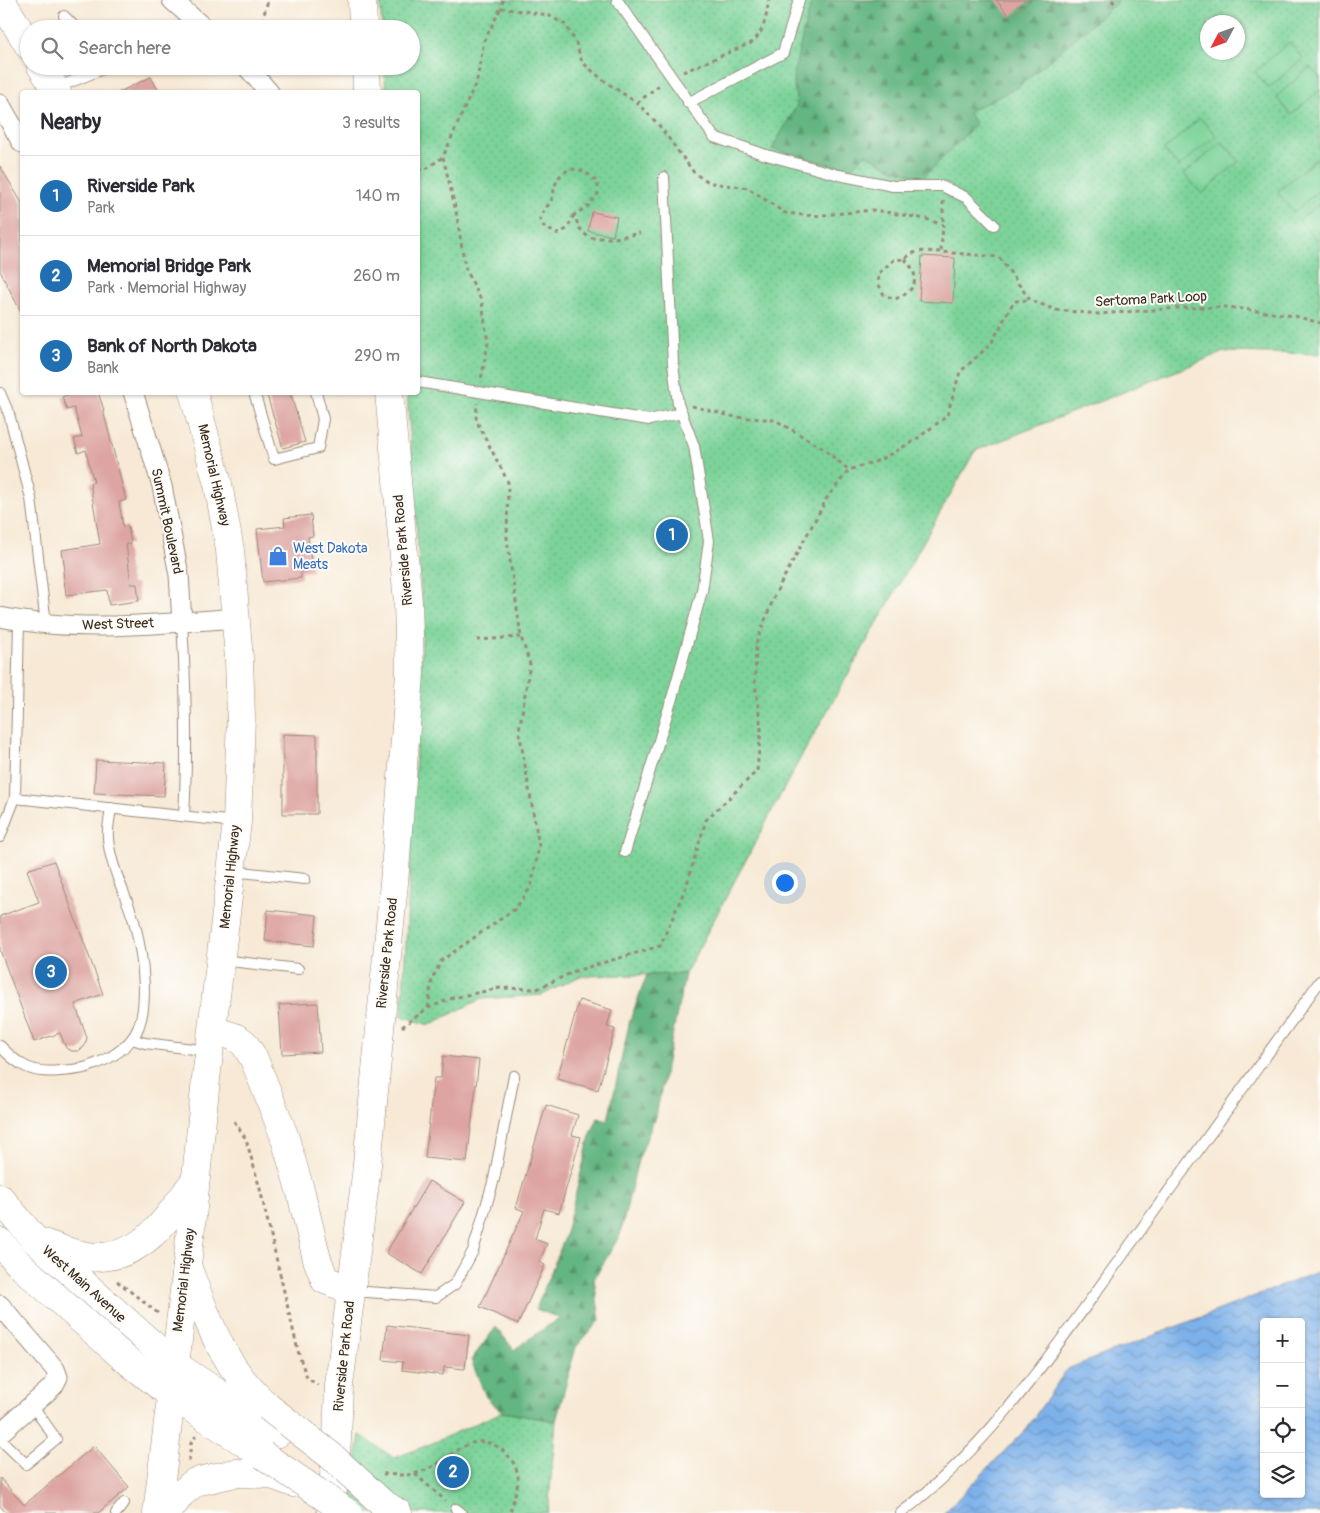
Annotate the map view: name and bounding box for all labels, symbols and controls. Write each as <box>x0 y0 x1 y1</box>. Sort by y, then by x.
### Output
north arrow <box>1200 15 1245 60</box>
search box <box>20 20 420 75</box>
icon: search <box>38 34 66 62</box>
text: Search here <box>78 36 171 60</box>
text: Nearby <box>40 109 101 136</box>
text: 3 results <box>342 113 400 133</box>
text: Riverside Park <box>87 174 195 198</box>
text: 1 <box>53 186 59 206</box>
text: 140 m <box>356 186 400 206</box>
text: Park <box>87 198 115 218</box>
text: Memorial Bridge Park <box>87 254 251 278</box>
text: 2 <box>52 266 60 286</box>
text: 260 m <box>353 266 400 286</box>
text: Park · Memorial Highway <box>87 278 246 298</box>
street label: Sertoma Park Loop <box>1095 288 1208 310</box>
text: Bank of North Dakota <box>87 334 257 358</box>
text: 3 <box>52 346 60 366</box>
text: 290 m <box>354 346 400 366</box>
text: Bank <box>87 358 119 378</box>
street label: Memorial Highway <box>194 422 234 528</box>
street label: Summit Boulevard <box>147 466 187 576</box>
street label: Riverside Park Road <box>390 494 416 606</box>
pin: 1 <box>656 516 688 554</box>
place label: West Dakota Meats <box>293 540 368 573</box>
shop icon: West Dakota Meats <box>267 545 289 567</box>
street label: West Street <box>82 614 155 634</box>
street label: Memorial Highway <box>216 824 244 930</box>
your location <box>772 870 798 896</box>
street label: Riverside Park Road <box>373 897 401 1009</box>
pin: 3 <box>35 953 67 991</box>
street label: Memorial Highway <box>169 1227 199 1333</box>
street label: West Main Avenue <box>39 1242 129 1326</box>
street label: Riverside Park Road <box>330 1300 358 1412</box>
map controls <box>1260 1318 1305 1498</box>
button: + <box>1260 1318 1305 1363</box>
button: − <box>1260 1363 1305 1408</box>
button: locate <box>1260 1408 1305 1453</box>
pin: 2 <box>437 1453 469 1491</box>
button: layers <box>1260 1453 1305 1498</box>

